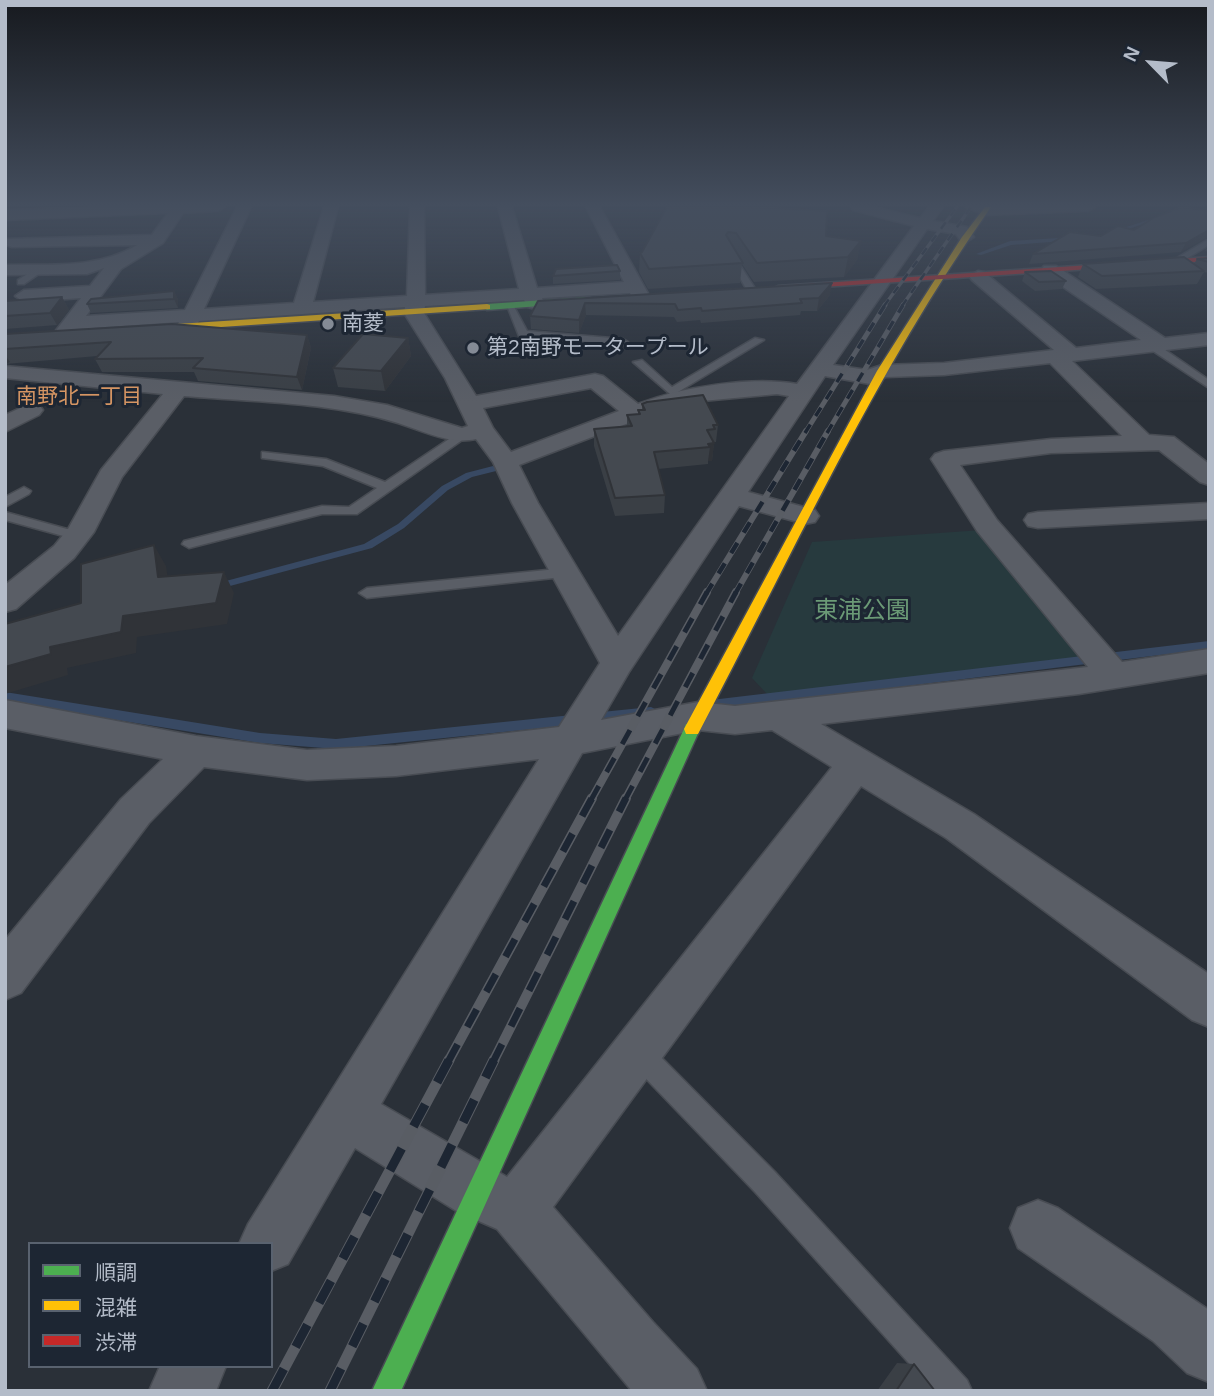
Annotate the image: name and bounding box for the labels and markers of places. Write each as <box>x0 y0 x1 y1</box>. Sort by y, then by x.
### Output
place label: 南菱 <box>342 311 384 337</box>
marker: 南菱 <box>320 316 336 332</box>
place label: 第2南野モータープール <box>487 335 709 361</box>
marker: 第2南野モータープール <box>465 340 481 356</box>

